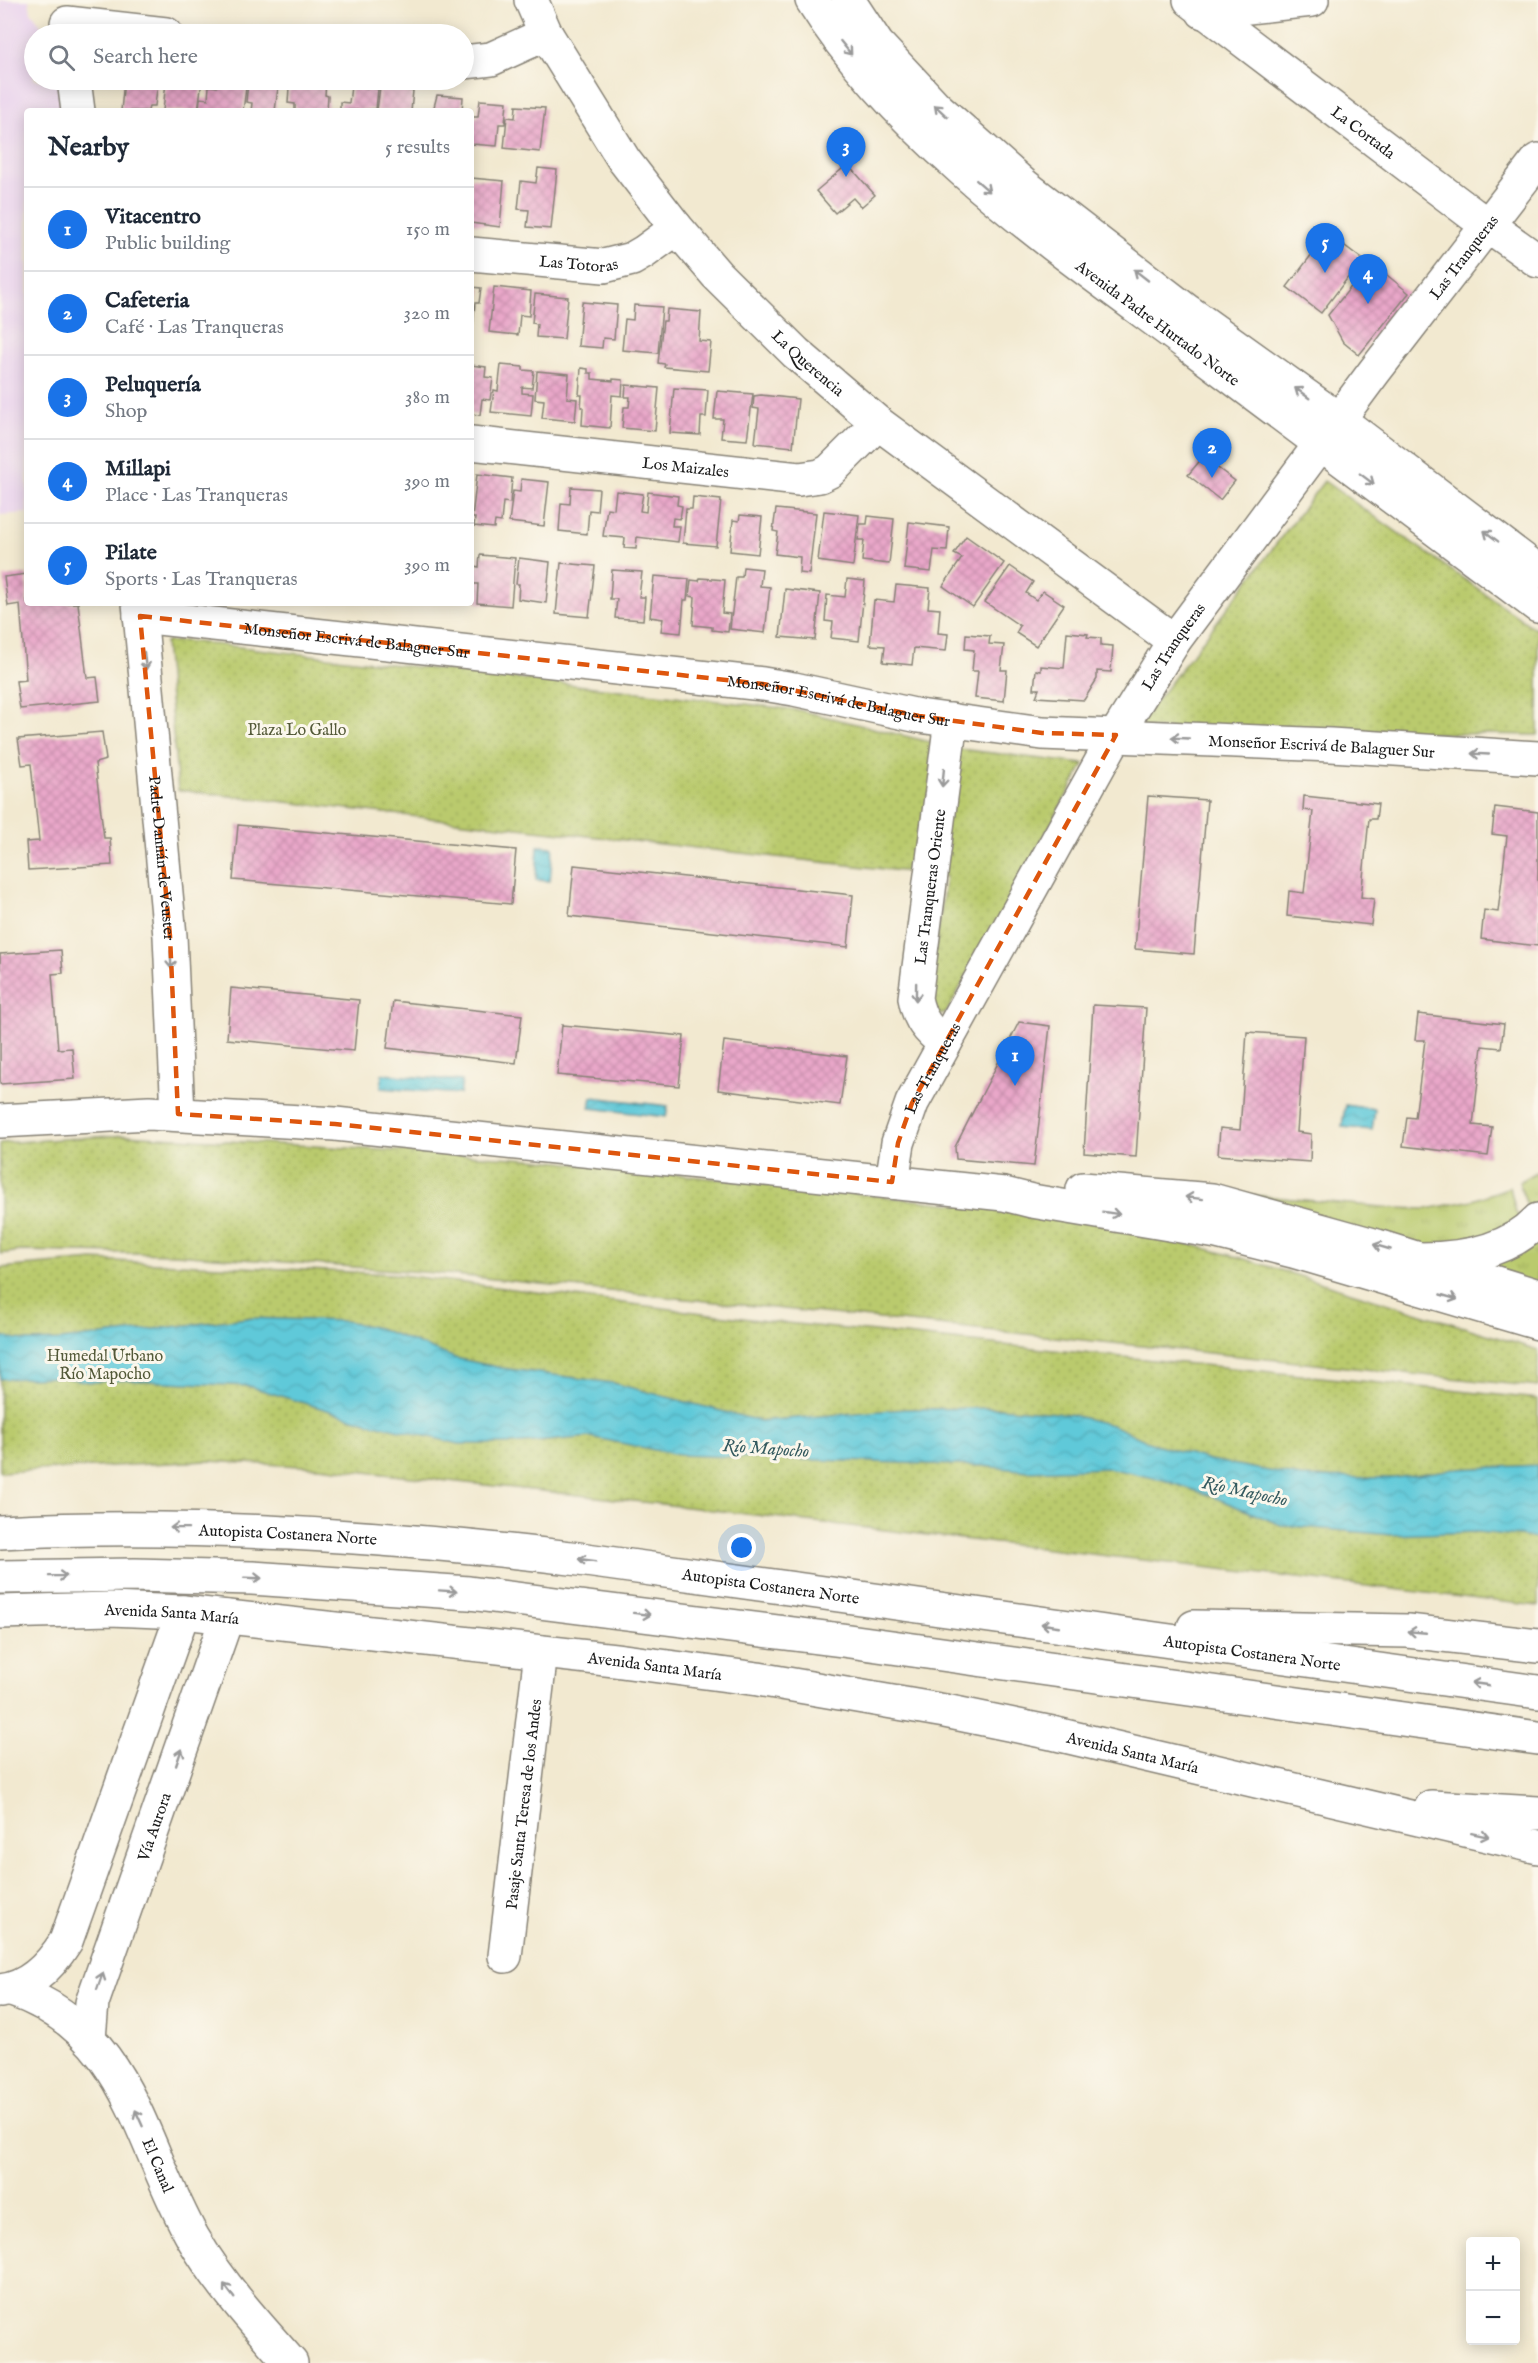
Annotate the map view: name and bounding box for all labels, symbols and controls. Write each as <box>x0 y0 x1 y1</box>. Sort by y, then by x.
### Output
search box <box>24 24 474 90</box>
one-way arrow <box>839 40 852 56</box>
icon: search <box>45 41 78 74</box>
text: Search here <box>93 43 198 71</box>
street label: La Cortada <box>1326 103 1399 164</box>
one-way arrow <box>934 104 949 119</box>
pin: 3 <box>826 128 866 177</box>
text: Nearby <box>48 131 129 164</box>
text: 5 results <box>385 135 450 160</box>
one-way arrow <box>975 179 990 193</box>
text: Vitacentro <box>105 203 201 231</box>
street label: Las Tranqueras <box>1426 212 1504 304</box>
text: 1 <box>64 217 71 242</box>
text: 150 m <box>406 217 450 242</box>
pin: 5 <box>1306 224 1344 273</box>
text: Public building <box>105 231 230 256</box>
street label: Las Totoras <box>538 252 621 278</box>
pin: 4 <box>1348 254 1388 304</box>
street label: Avenida Padre Hurtado Norte <box>1070 256 1243 391</box>
one-way arrow <box>1133 269 1149 281</box>
text: Cafeteria <box>105 287 189 315</box>
text: 2 <box>63 301 72 326</box>
text: 320 m <box>404 301 450 326</box>
text: Café · Las Tranqueras <box>105 315 284 340</box>
street label: La Querencia <box>767 327 848 402</box>
text: Peluquería <box>105 371 201 399</box>
text: 3 <box>64 385 71 410</box>
text: 380 m <box>405 385 450 410</box>
one-way arrow <box>1294 387 1311 399</box>
text: Shop <box>105 399 147 424</box>
pin: 2 <box>1192 428 1232 478</box>
street label: Los Maizales <box>641 454 730 483</box>
text: Millapi <box>105 455 171 483</box>
text: 4 <box>63 469 72 494</box>
text: 390 m <box>404 469 450 494</box>
one-way arrow <box>1359 472 1375 485</box>
text: Place · Las Tranqueras <box>105 483 288 508</box>
one-way arrow <box>1484 530 1500 542</box>
text: Pilate <box>105 539 157 567</box>
text: 5 <box>64 553 71 578</box>
text: 390 m <box>404 553 450 578</box>
text: Sports · Las Tranqueras <box>105 567 298 592</box>
street label: Las Tranqueras <box>1138 599 1211 695</box>
street label: Monseñor Escrivá de Balaguer Sur <box>243 619 470 664</box>
one-way arrow <box>140 651 151 671</box>
street label: Monseñor Escrivá de Balaguer Sur <box>726 672 951 732</box>
park label: Plaza Lo Gallo <box>248 721 347 741</box>
one-way arrow <box>1171 732 1191 743</box>
street label: Monseñor Escrivá de Balaguer Sur <box>1208 732 1435 764</box>
one-way arrow <box>1470 748 1490 759</box>
one-way arrow <box>937 768 948 788</box>
street label: Padre Damián de Veuster <box>143 775 178 941</box>
street label: Las Tranqueras Oriente <box>911 808 951 966</box>
one-way arrow <box>166 949 177 969</box>
one-way arrow <box>910 982 922 1002</box>
street label: Las Tranqueras <box>901 1019 967 1117</box>
pin: 1 <box>996 1036 1034 1086</box>
one-way arrow <box>1184 1192 1204 1203</box>
one-way arrow <box>1101 1208 1120 1219</box>
one-way arrow <box>1373 1241 1392 1252</box>
one-way arrow <box>1440 1292 1459 1303</box>
park label: Humedal Urbano Río Mapocho <box>47 1347 164 1385</box>
water label: Río Mapocho <box>722 1435 810 1464</box>
water label: Río Mapocho <box>1200 1472 1290 1513</box>
street label: Autopista Costanera Norte <box>197 1522 378 1551</box>
one-way arrow <box>170 1523 190 1534</box>
your location <box>727 1533 756 1562</box>
one-way arrow <box>577 1555 597 1566</box>
street label: Autopista Costanera Norte <box>680 1565 860 1610</box>
one-way arrow <box>48 1570 68 1581</box>
one-way arrow <box>243 1573 263 1584</box>
one-way arrow <box>438 1586 457 1597</box>
street label: Avenida Santa María <box>103 1601 240 1630</box>
one-way arrow <box>631 1609 651 1620</box>
one-way arrow <box>1041 1619 1061 1630</box>
one-way arrow <box>1408 1626 1428 1637</box>
street label: Autopista Costanera Norte <box>1161 1632 1342 1677</box>
street label: Avenida Santa María <box>586 1649 723 1686</box>
one-way arrow <box>1471 1678 1490 1689</box>
street label: Pasaje Santa Teresa de los Andes <box>503 1698 547 1911</box>
street label: Avenida Santa María <box>1063 1729 1201 1779</box>
one-way arrow <box>175 1749 186 1767</box>
street label: Vía Aurora <box>134 1790 177 1865</box>
one-way arrow <box>1470 1830 1489 1841</box>
one-way arrow <box>96 1972 107 1991</box>
one-way arrow <box>133 2110 145 2128</box>
street label: El Canal <box>136 2135 177 2197</box>
map controls <box>1466 2237 1520 2345</box>
button: + <box>1466 2237 1520 2291</box>
one-way arrow <box>223 2283 235 2299</box>
button: − <box>1466 2291 1520 2345</box>

